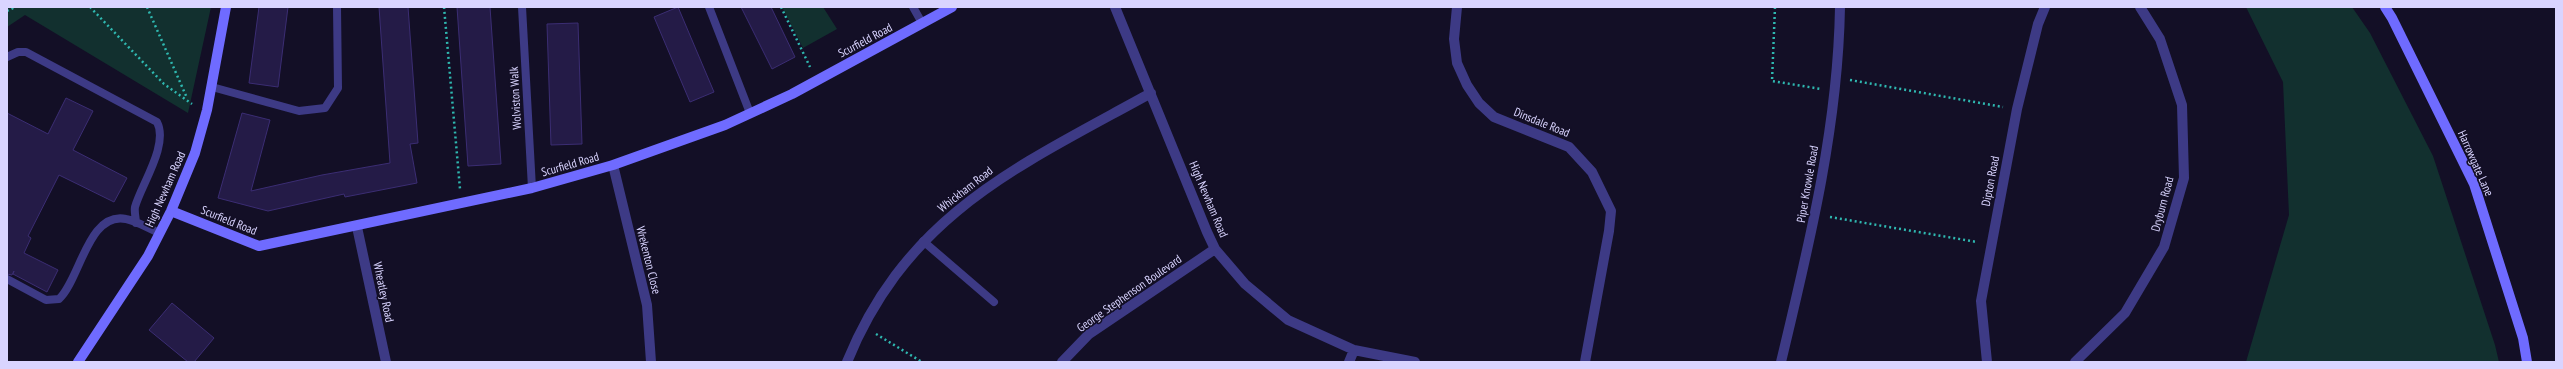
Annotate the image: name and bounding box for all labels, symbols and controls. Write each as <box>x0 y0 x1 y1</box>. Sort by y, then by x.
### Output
street label: Scurfield Road <box>835 19 895 61</box>
street label: Wolviston Walk <box>506 66 524 130</box>
street label: Dinsdale Road <box>1512 104 1572 140</box>
street label: Harrowgate Lane <box>2455 128 2497 198</box>
street label: Piper Knowle Road <box>1793 144 1821 224</box>
street label: High Newham Road <box>142 149 188 229</box>
street label: Scurfield Road <box>540 149 600 179</box>
street label: Dipton Road <box>1978 155 2002 207</box>
street label: High Newham Road <box>1186 159 1232 239</box>
street label: Whickham Road <box>934 163 996 215</box>
street label: Dryburn Road <box>2147 175 2177 233</box>
street label: Scurfield Road <box>199 202 259 238</box>
street label: Wrekenton Close <box>633 225 665 295</box>
street label: George Stephenson Boulevard <box>1074 251 1184 335</box>
street label: Wheatley Road <box>370 261 398 323</box>

